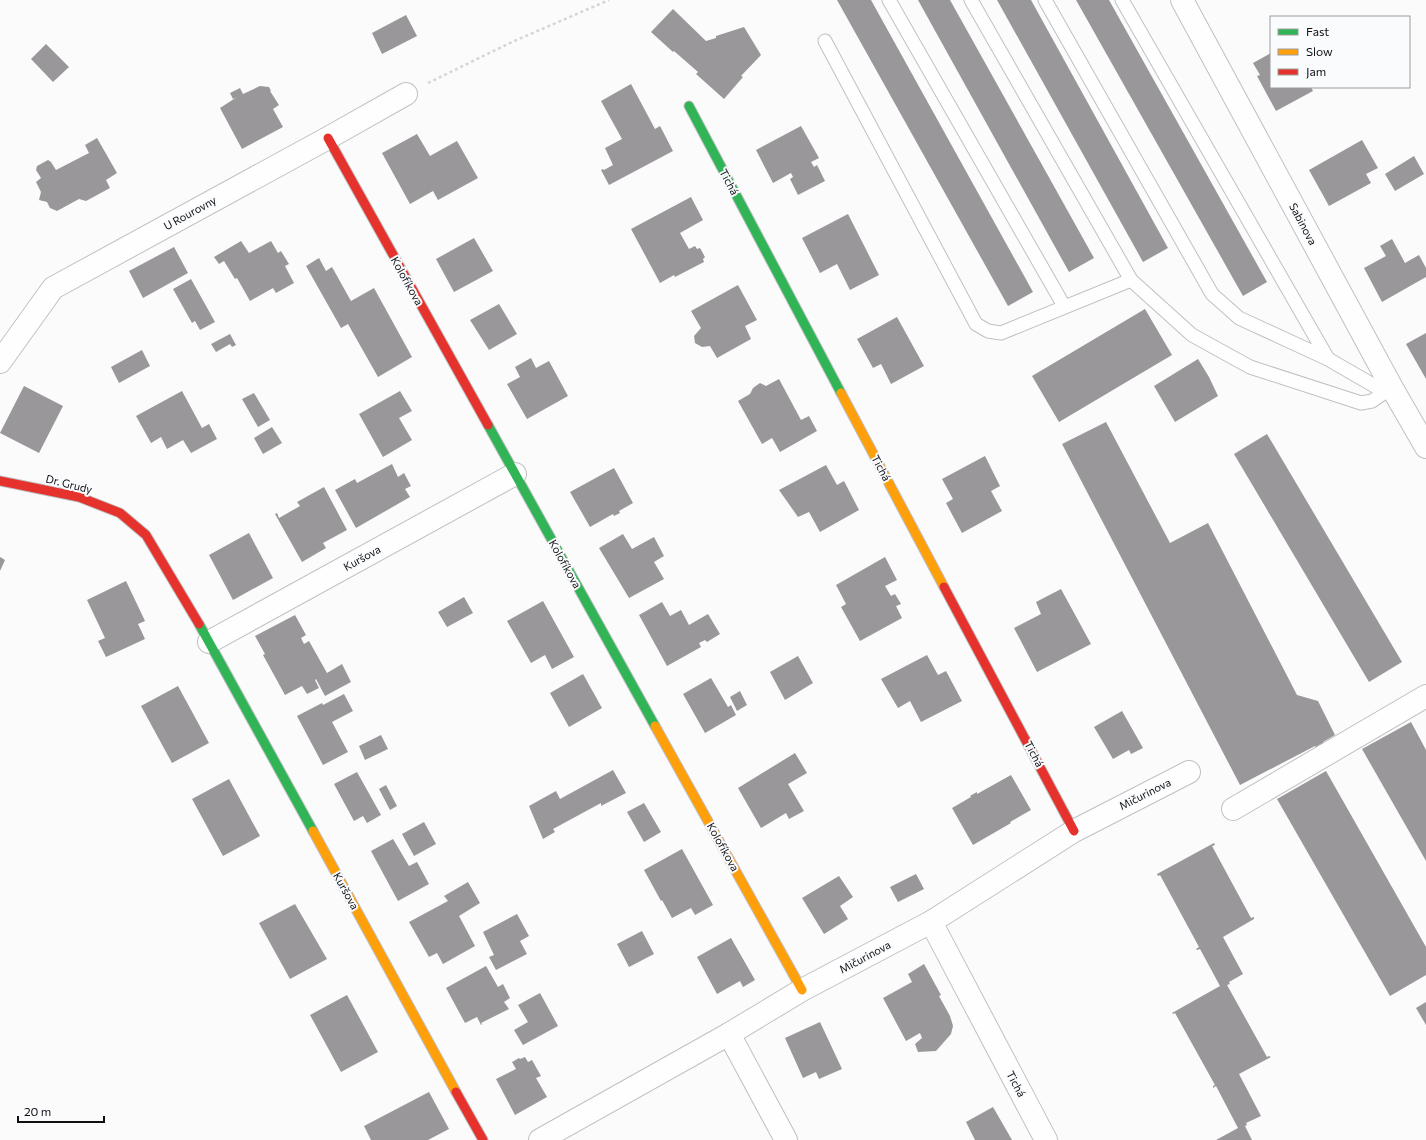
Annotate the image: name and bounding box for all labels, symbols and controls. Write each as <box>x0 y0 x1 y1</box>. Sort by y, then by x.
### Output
legend <box>1270 16 1410 88</box>
text: Fast <box>1306 24 1329 38</box>
text: Slow <box>1306 44 1333 58</box>
text: Jam <box>1306 64 1326 79</box>
street label: Tichá <box>717 167 742 197</box>
street label: U Rourovny <box>161 193 219 232</box>
street label: Sabinova <box>1287 201 1320 247</box>
street label: Kolofíkova <box>389 254 426 307</box>
street label: Tichá <box>869 453 894 483</box>
street label: Dr. Grudy <box>45 471 94 496</box>
street label: Kolofíkova <box>547 537 584 590</box>
street label: Kuršova <box>341 542 383 573</box>
street label: Tichá <box>1022 739 1047 769</box>
street label: Mičurinova <box>1117 775 1173 812</box>
street label: Kolofíkova <box>705 820 742 873</box>
street label: Kuršova <box>331 870 362 912</box>
street label: Mičurinova <box>837 938 893 975</box>
street label: Tichá <box>1004 1069 1029 1099</box>
scale bar <box>18 1098 104 1124</box>
text: 20 m <box>24 1104 51 1118</box>

